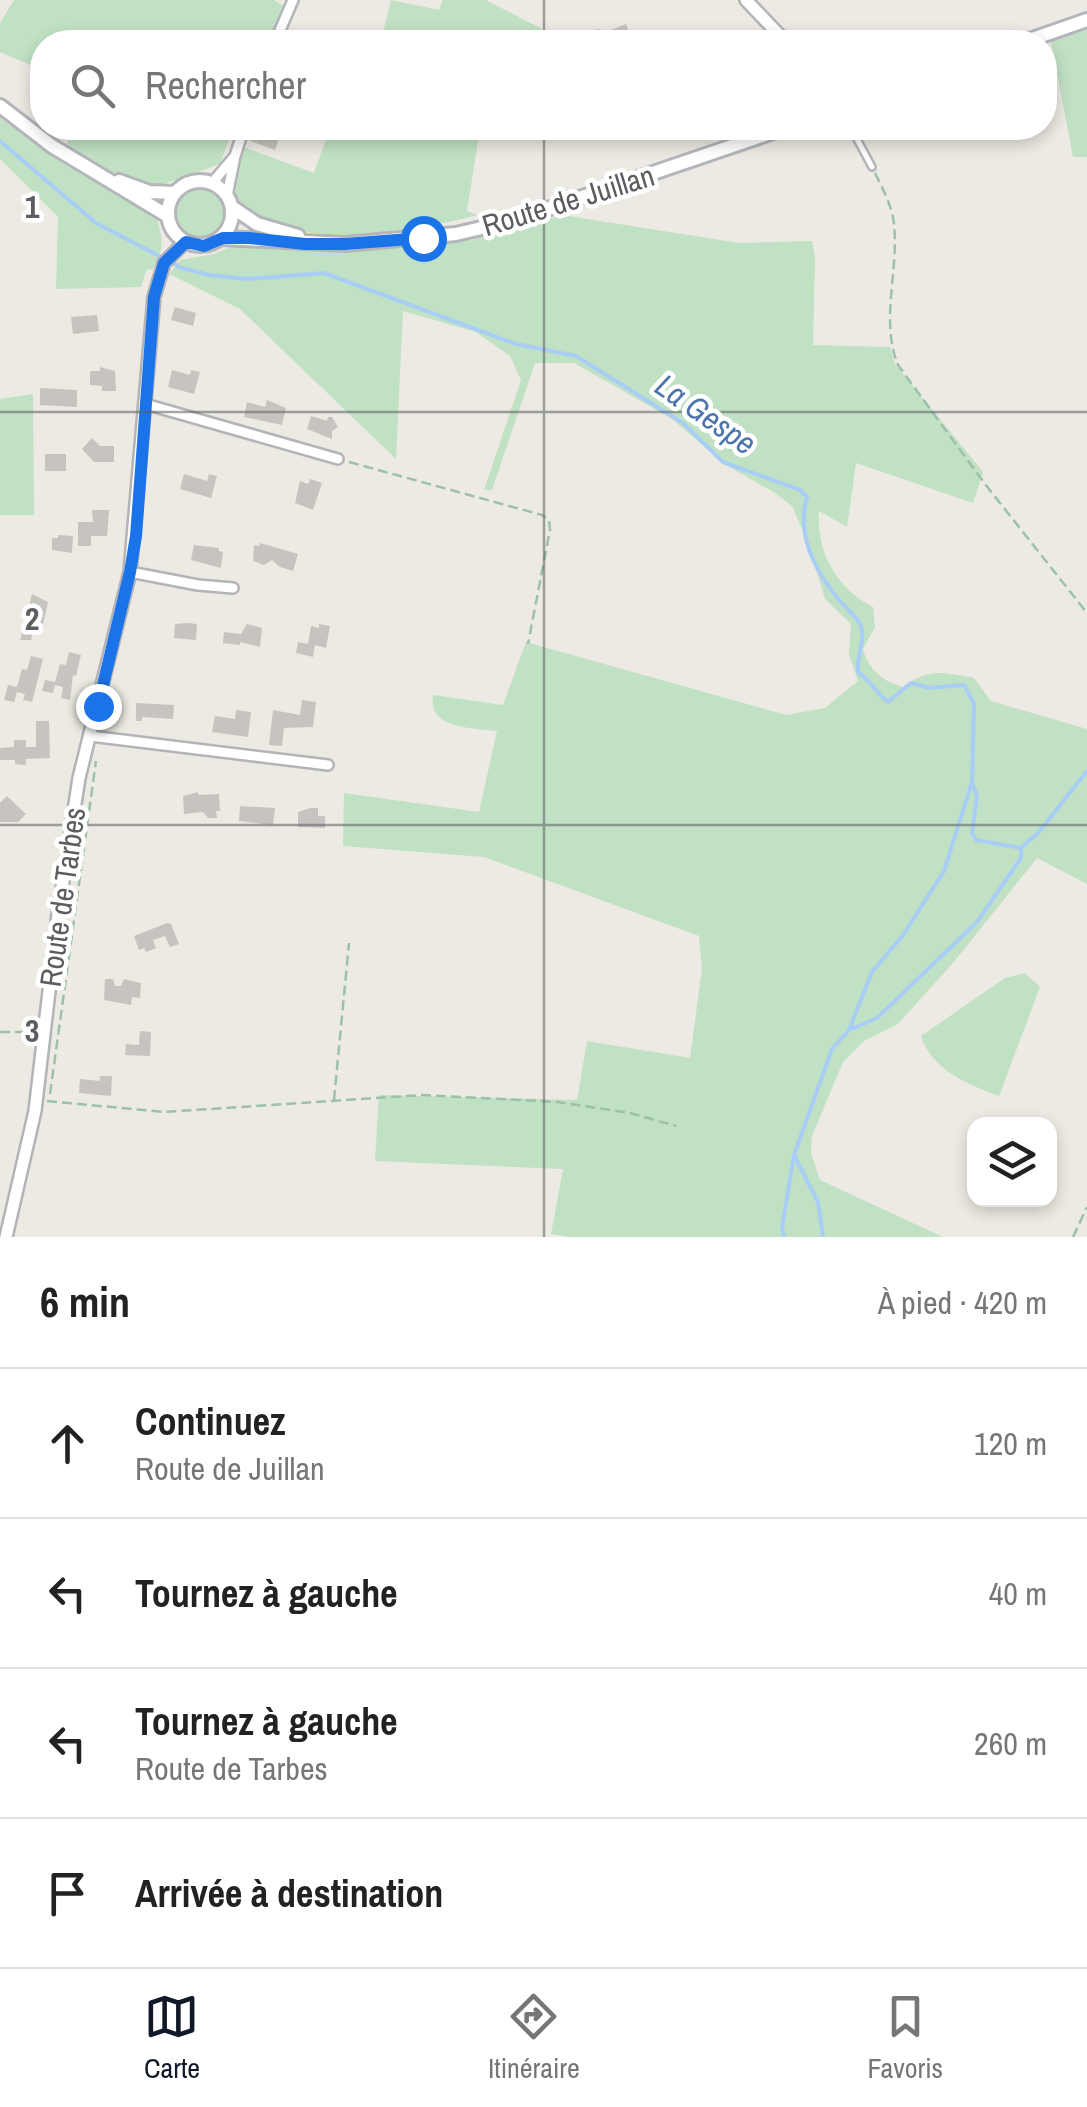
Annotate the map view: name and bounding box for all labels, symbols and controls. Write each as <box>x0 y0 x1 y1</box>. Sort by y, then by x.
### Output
search box <box>30 30 1057 140</box>
icon: search <box>65 58 120 113</box>
text: Rechercher <box>145 60 306 111</box>
street label: Route de Juillan <box>477 155 659 245</box>
text: 1 <box>25 185 40 228</box>
route start <box>401 216 447 262</box>
water label: La Gespe <box>647 364 765 464</box>
text: 2 <box>25 597 39 640</box>
route end <box>76 684 122 730</box>
street label: Route de Tarbes <box>30 805 94 989</box>
text: 3 <box>25 1009 39 1052</box>
map controls <box>967 1117 1057 1207</box>
button: layers <box>967 1117 1057 1207</box>
text: 6 min <box>40 1274 130 1330</box>
text: À pied · 420 m <box>878 1281 1047 1324</box>
text: Continuez <box>135 1396 286 1447</box>
icon: ahead <box>40 1416 95 1471</box>
text: 120 m <box>974 1422 1047 1465</box>
text: Route de Juillan <box>135 1447 325 1490</box>
icon: left <box>40 1566 95 1621</box>
text: Tournez à gauche <box>135 1568 398 1619</box>
text: 40 m <box>989 1572 1047 1615</box>
text: Tournez à gauche <box>135 1696 398 1747</box>
icon: left <box>40 1716 95 1771</box>
text: 260 m <box>974 1722 1047 1765</box>
text: Route de Tarbes <box>135 1747 328 1790</box>
icon: arrive <box>40 1866 95 1921</box>
text: Arrivée à destination <box>135 1868 443 1919</box>
tab: Carte <box>144 1989 200 2087</box>
tab: Itinéraire <box>488 1989 580 2087</box>
tab: Favoris <box>868 1989 943 2087</box>

